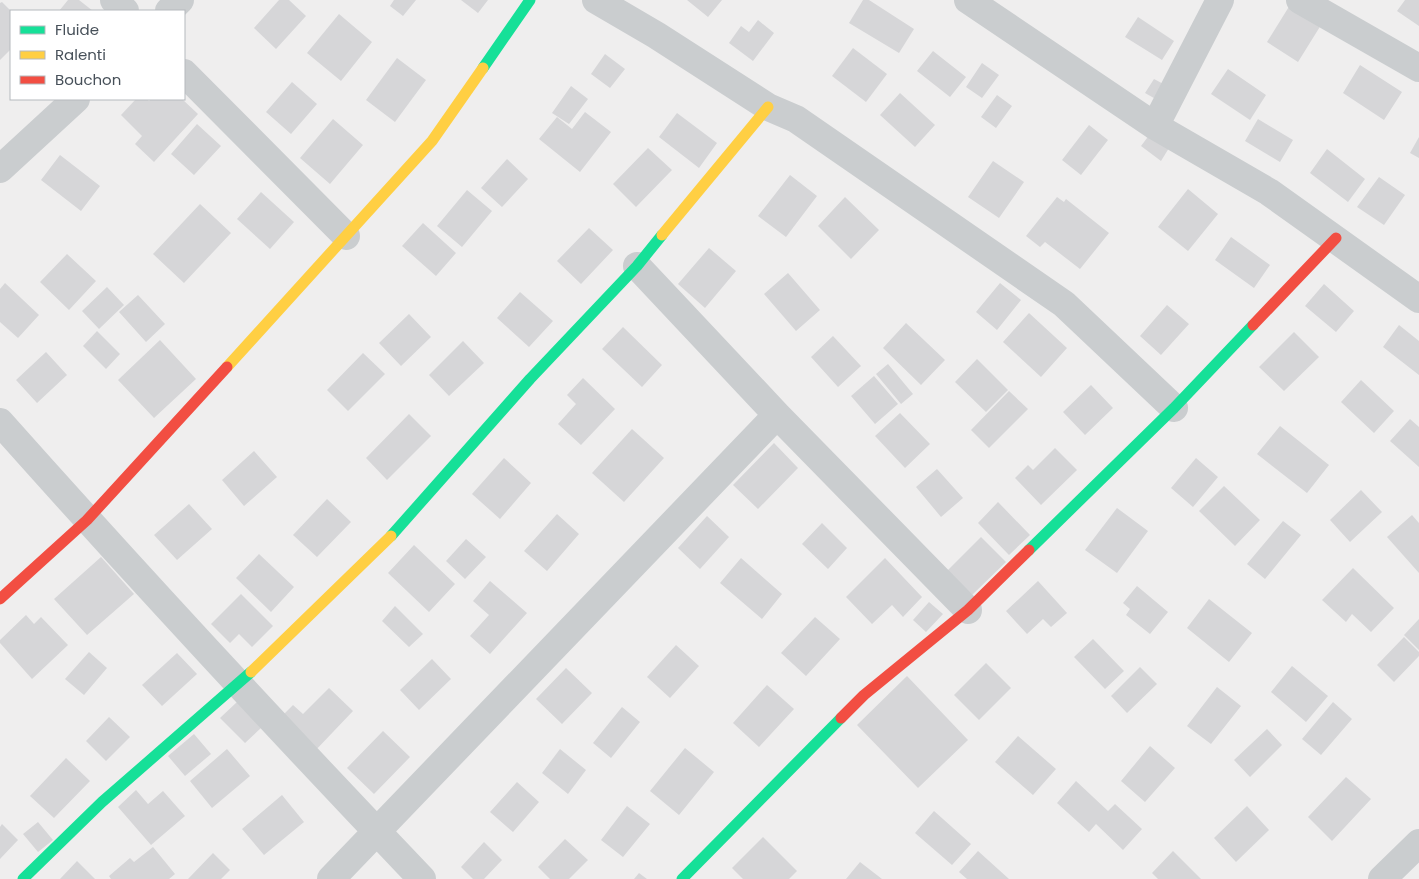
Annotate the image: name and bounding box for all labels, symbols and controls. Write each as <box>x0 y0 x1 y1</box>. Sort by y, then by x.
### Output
legend <box>10 10 185 100</box>
text: Fluide <box>55 19 99 40</box>
text: Ralenti <box>55 44 106 65</box>
text: Bouchon <box>55 69 121 90</box>

